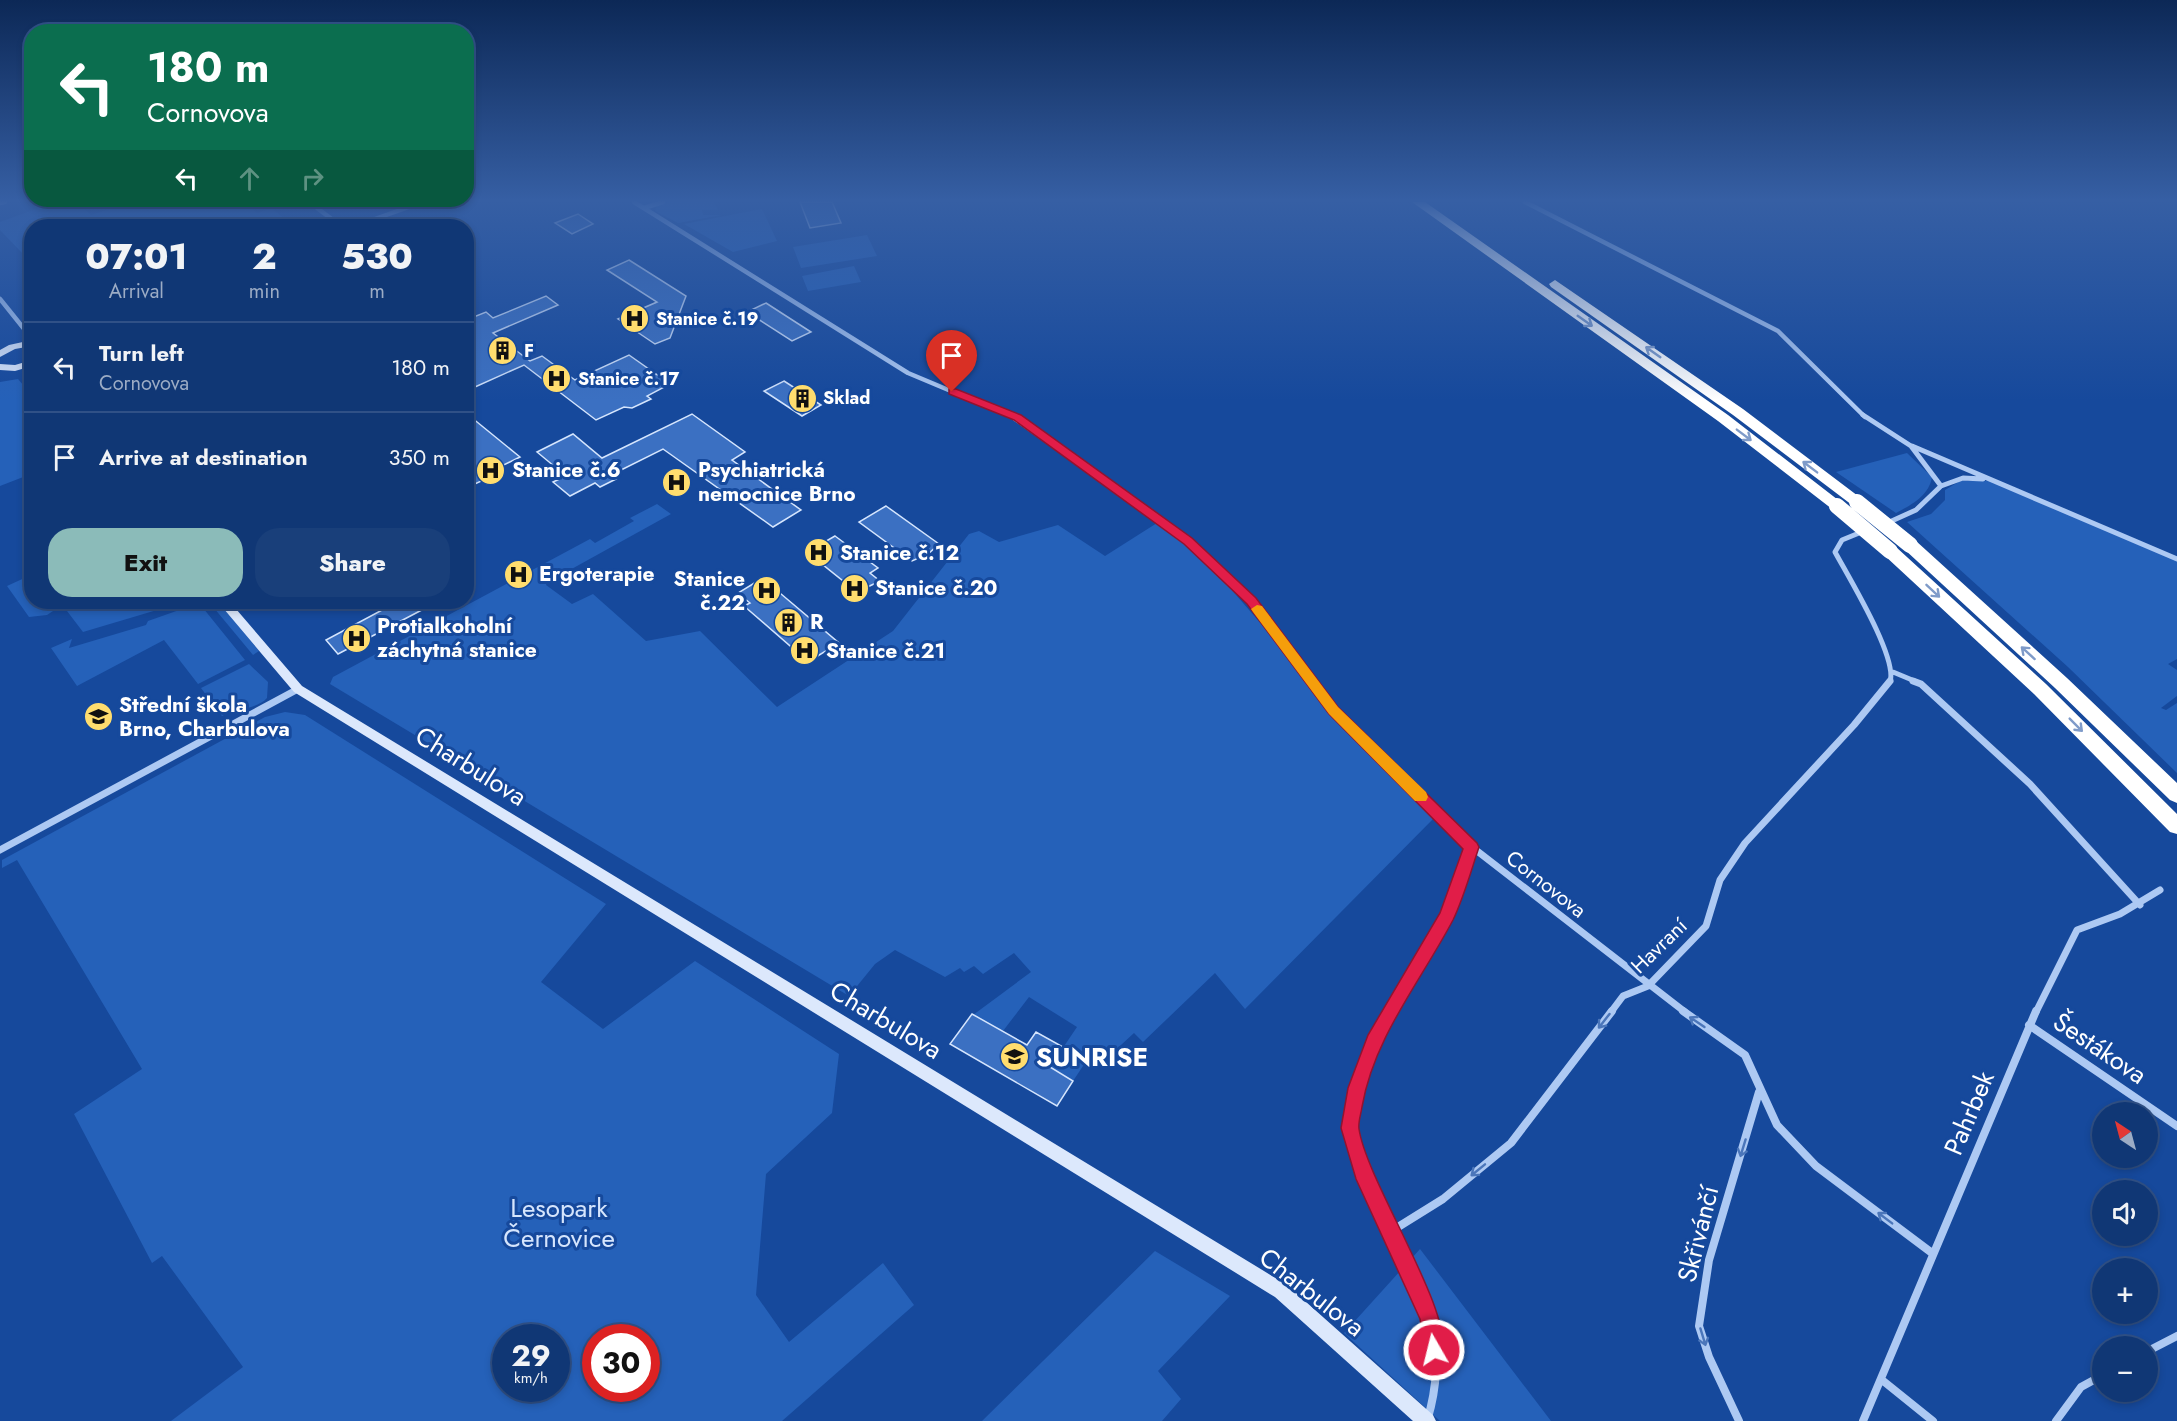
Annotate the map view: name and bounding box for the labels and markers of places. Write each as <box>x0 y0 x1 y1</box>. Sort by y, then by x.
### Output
hospital icon: Stanice č.19 <box>619 303 651 335</box>
place label: Stanice č.19 <box>656 306 759 332</box>
pin <box>926 330 977 392</box>
building icon: F <box>487 335 519 367</box>
place label: F <box>524 338 534 364</box>
hospital icon: Stanice č.17 <box>541 363 573 395</box>
place label: Stanice č.17 <box>578 366 679 392</box>
building icon: Sklad <box>786 382 818 414</box>
place label: Sklad <box>823 385 870 411</box>
hospital icon: Stanice č.6 <box>475 454 507 486</box>
place label: Stanice č.6 <box>512 455 621 485</box>
place label: Psychiatrická nemocnice Brno <box>698 455 856 509</box>
hospital icon: Psychiatrická nemocnice Brno <box>661 466 693 498</box>
hospital icon: Stanice č.12 <box>803 537 835 569</box>
place label: Stanice č.12 <box>840 538 959 568</box>
hospital icon: Ergoterapie <box>502 558 534 590</box>
place label: Ergoterapie <box>539 559 655 589</box>
place label: Stanice č.22 <box>674 564 745 618</box>
hospital icon: Stanice č.20 <box>838 572 870 604</box>
place label: Stanice č.20 <box>875 573 998 603</box>
hospital icon: Stanice č.22 <box>750 575 782 607</box>
building icon: R <box>773 606 805 638</box>
place label: R <box>810 607 824 637</box>
place label: Protialkoholní záchytná stanice <box>377 611 537 665</box>
hospital icon: Protialkoholní záchytná stanice <box>340 622 372 654</box>
hospital icon: Stanice č.21 <box>789 635 821 667</box>
place label: Stanice č.21 <box>826 636 945 666</box>
place label: Střední škola Brno, Charbulova <box>119 690 290 744</box>
school or university icon: Střední škola Brno, Charbulova <box>82 701 114 733</box>
place label: SUNRISE <box>1036 1038 1148 1076</box>
school or university icon: SUNRISE <box>999 1041 1031 1073</box>

